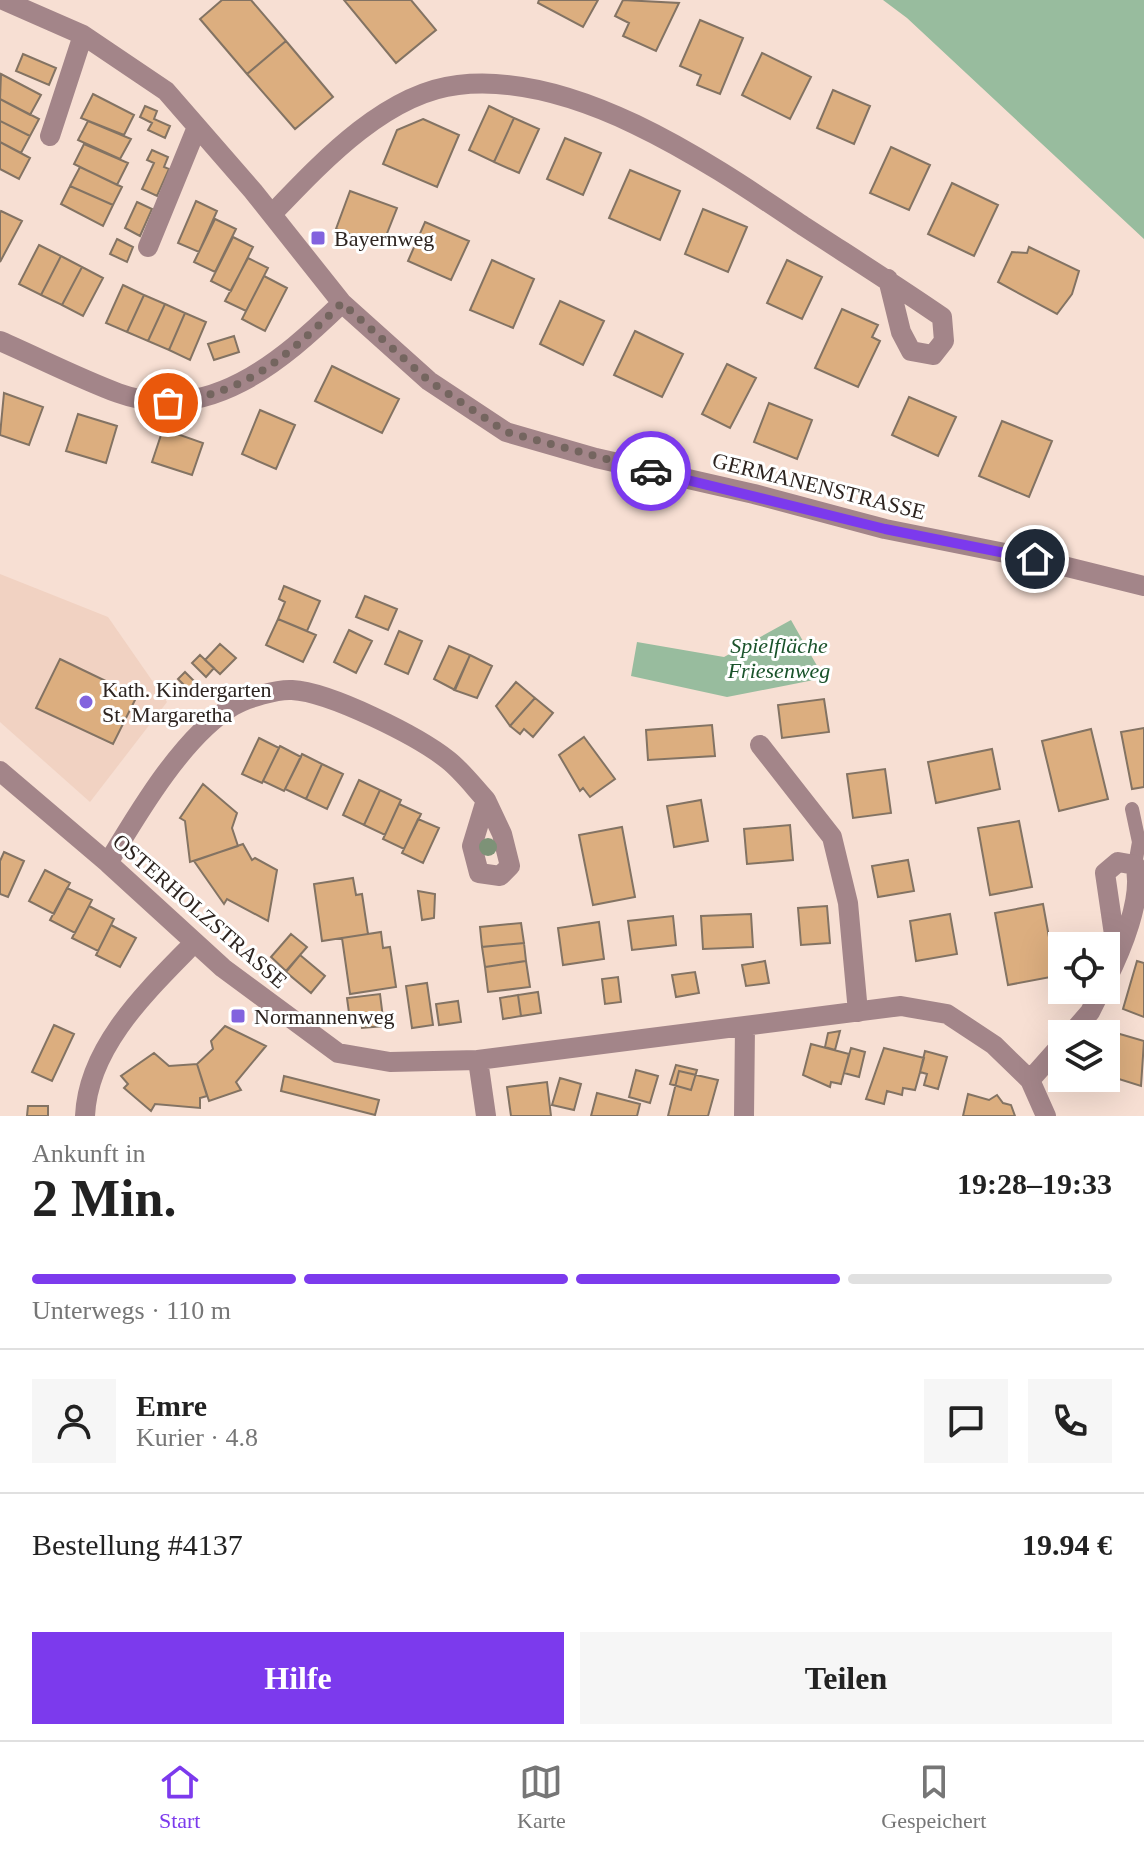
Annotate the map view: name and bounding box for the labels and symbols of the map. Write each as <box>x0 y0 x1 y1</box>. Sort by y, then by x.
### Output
place label: Bayernweg <box>334 226 434 251</box>
marker: Bayernweg <box>309 229 327 247</box>
pin <box>134 369 202 437</box>
courier <box>611 431 691 511</box>
street label: GERMANENSTRASSE <box>710 447 928 525</box>
pin <box>1001 525 1069 593</box>
park label: Spielfläche Friesenweg <box>727 633 830 683</box>
place label: Kath. Kindergarten St. Margaretha <box>102 677 271 727</box>
marker: Kath. Kindergarten St. Margaretha <box>77 693 95 711</box>
street label: OSTERHOLZSTRASSE <box>108 829 292 993</box>
place label: Normannenweg <box>254 1004 395 1029</box>
marker: Normannenweg <box>229 1007 247 1025</box>

